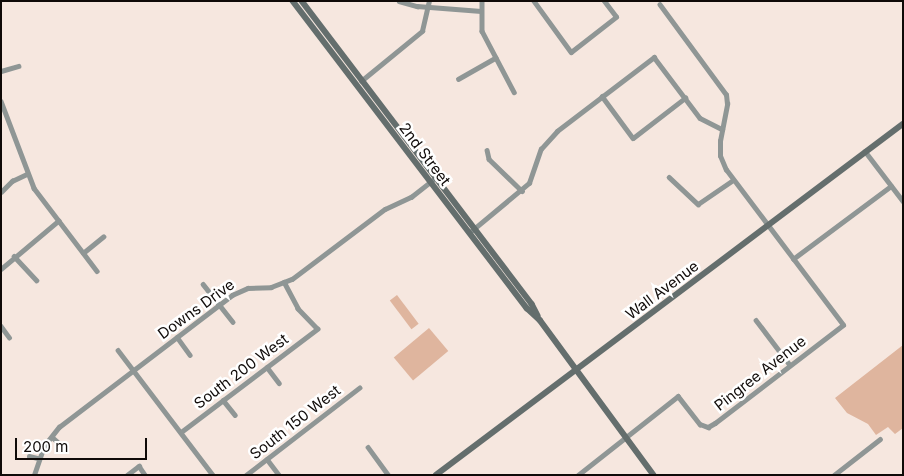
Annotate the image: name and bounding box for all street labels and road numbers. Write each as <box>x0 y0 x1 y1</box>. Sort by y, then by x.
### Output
street label: 2nd Street <box>396 119 454 189</box>
street label: Wall Avenue <box>622 257 702 323</box>
street label: Downs Drive <box>154 275 238 343</box>
street label: South 200 West <box>190 330 292 412</box>
street label: Pingree Avenue <box>711 332 809 414</box>
street label: South 150 West <box>246 381 344 463</box>

